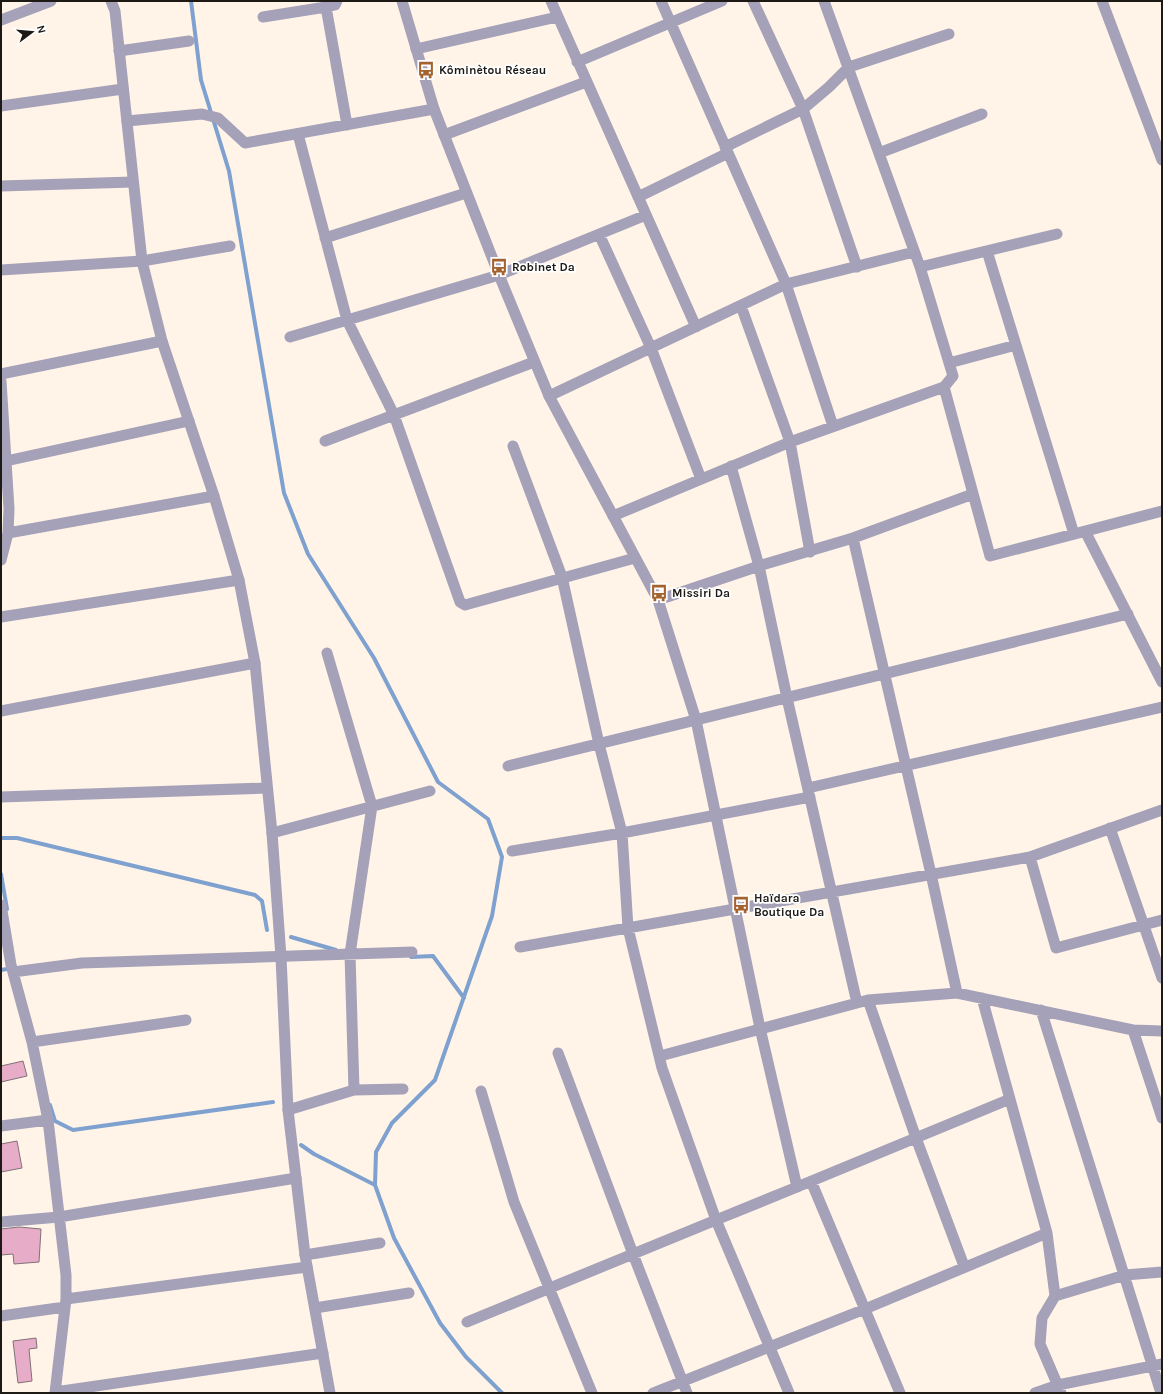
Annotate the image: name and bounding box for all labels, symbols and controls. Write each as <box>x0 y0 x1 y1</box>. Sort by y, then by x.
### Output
north arrow <box>12 12 52 52</box>
text: N <box>34 24 48 35</box>
bus stop icon: Kôminètou Réseau <box>416 60 436 80</box>
place label: Kôminètou Réseau <box>439 63 546 77</box>
bus stop icon: Robinet Da <box>489 257 509 277</box>
place label: Robinet Da <box>512 260 575 274</box>
bus stop icon: Missiri Da <box>649 583 669 603</box>
place label: Missiri Da <box>672 586 730 600</box>
place label: Haïdara Boutique Da <box>754 891 824 919</box>
bus stop icon: Haïdara Boutique Da <box>731 895 751 915</box>

